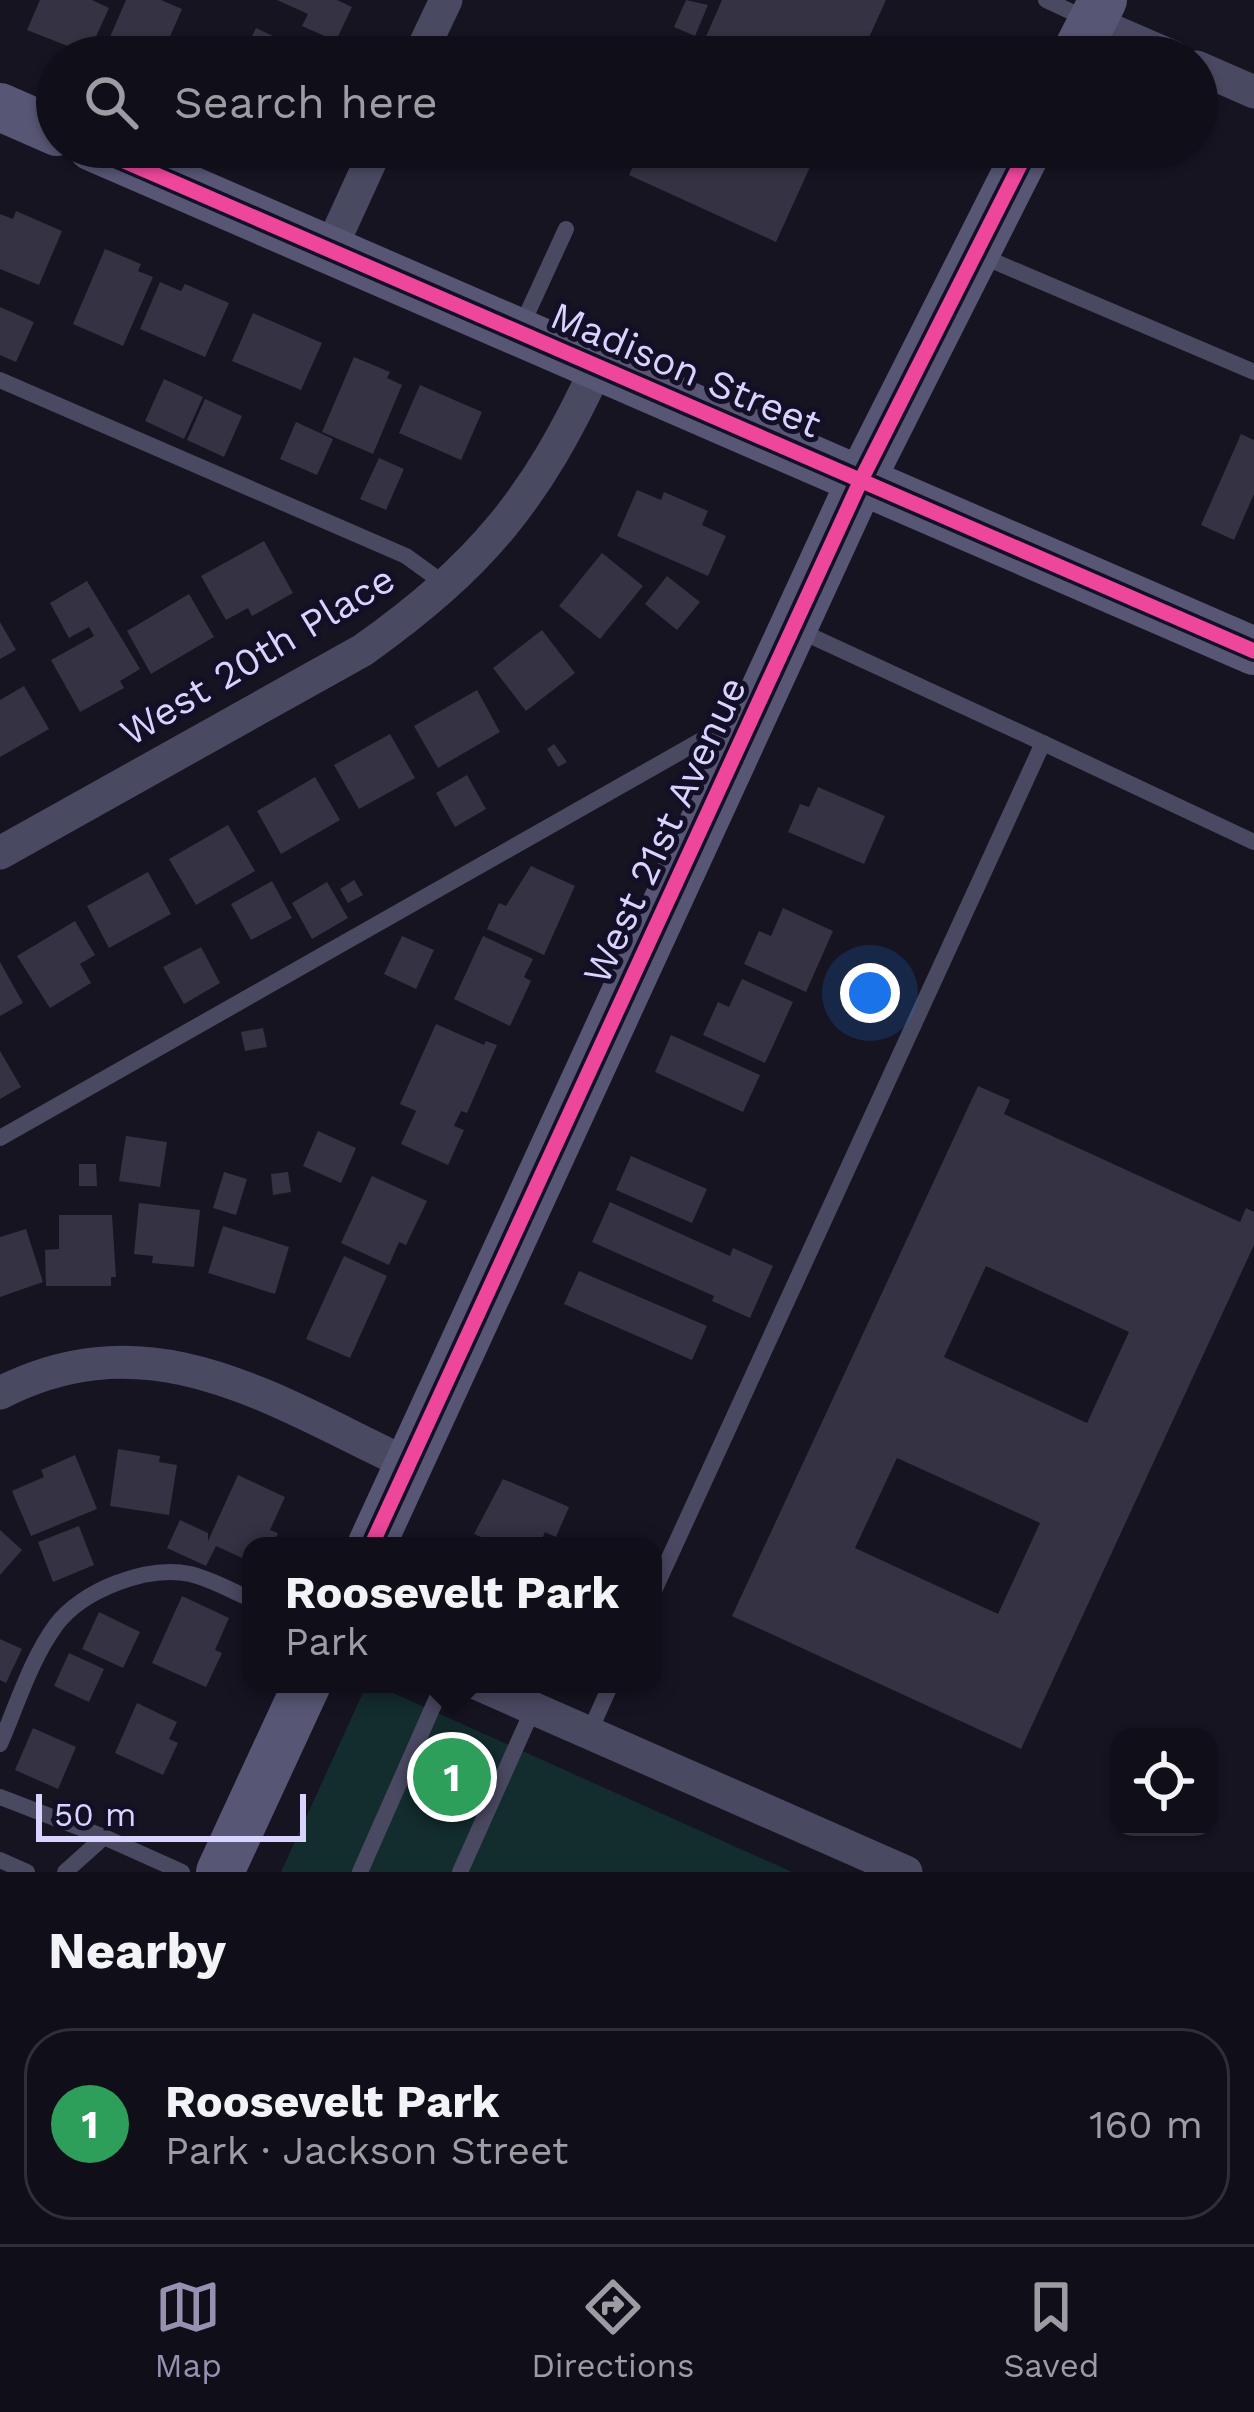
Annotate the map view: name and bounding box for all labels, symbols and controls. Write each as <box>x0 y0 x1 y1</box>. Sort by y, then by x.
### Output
search box <box>36 36 1218 168</box>
icon: search <box>78 69 144 135</box>
text: Search here <box>174 76 438 129</box>
street label: Madison Street <box>544 292 828 447</box>
street label: West 20th Place <box>112 556 402 755</box>
street label: West 21st Avenue <box>574 670 755 991</box>
your location <box>840 963 900 1023</box>
popup <box>242 1537 662 1693</box>
text: Roosevelt Park <box>285 1566 619 1619</box>
text: Park <box>285 1619 369 1664</box>
map controls <box>1110 1728 1218 1836</box>
button: locate <box>1110 1728 1218 1836</box>
pin: 1 <box>413 1732 491 1822</box>
scale bar <box>36 1788 306 1841</box>
text: 50 m <box>54 1795 136 1834</box>
text: Nearby <box>48 1921 226 1980</box>
text: Roosevelt Park <box>165 2075 500 2128</box>
text: 1 <box>82 2102 98 2147</box>
text: 160 m <box>1089 2102 1203 2147</box>
text: Park · Jackson Street <box>165 2128 568 2173</box>
tab: Map <box>155 2274 222 2385</box>
tab: Directions <box>531 2274 694 2385</box>
tab: Saved <box>1004 2274 1099 2385</box>

